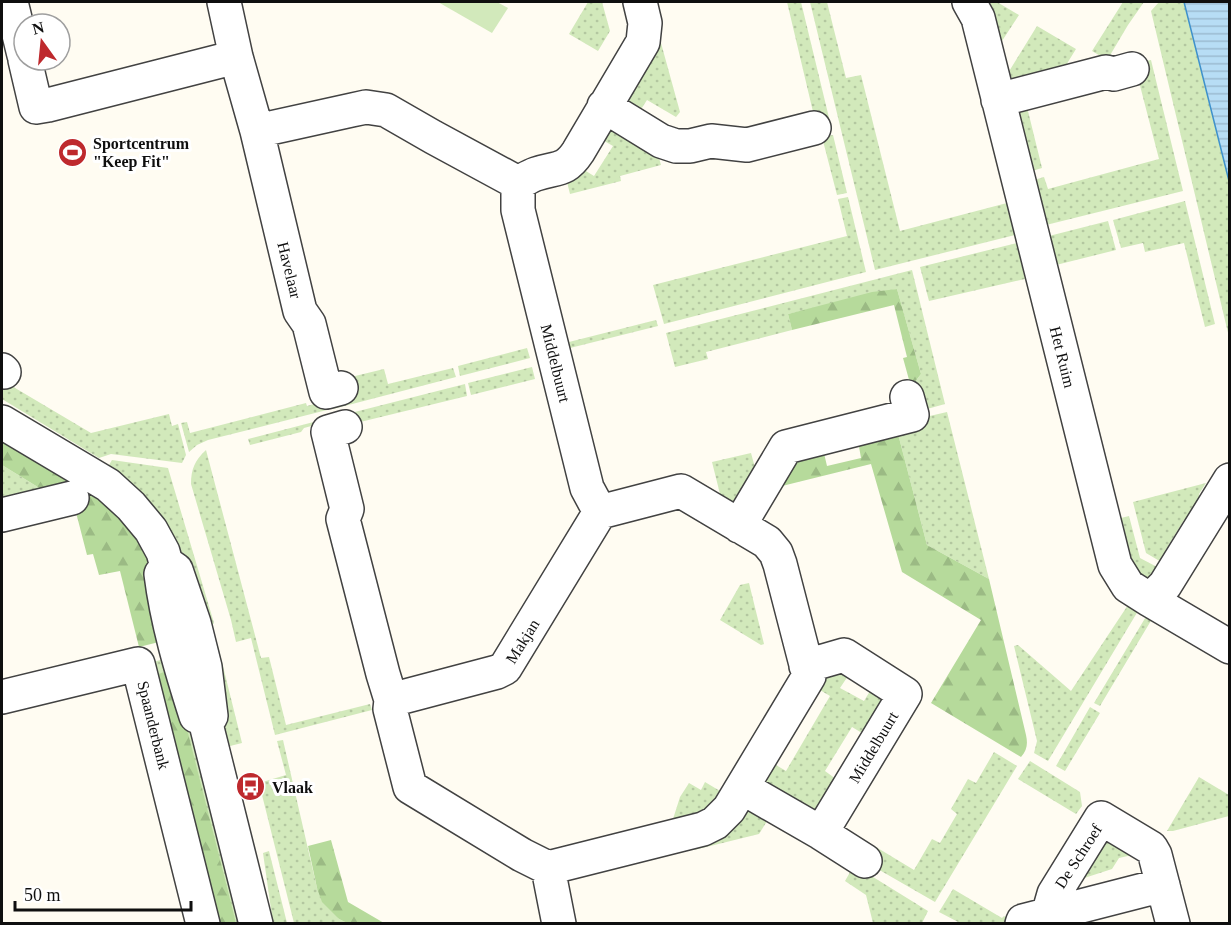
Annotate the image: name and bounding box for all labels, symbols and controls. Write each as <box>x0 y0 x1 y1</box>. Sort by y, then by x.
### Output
north arrow <box>12 12 72 72</box>
text: N <box>30 18 46 38</box>
place label: Sportcentrum "Keep Fit" <box>93 135 190 171</box>
sports icon: Sportcentrum "Keep Fit" <box>56 136 88 168</box>
street label: Havelaar <box>274 240 305 301</box>
street label: Middelbuurt <box>538 322 574 405</box>
street label: Het Ruim <box>1047 325 1078 390</box>
street label: Makjan <box>502 616 543 667</box>
street label: Spaanderbank <box>133 679 173 771</box>
street label: Middelbuurt <box>846 708 902 786</box>
bus stop icon: Vlaak <box>235 771 267 803</box>
place label: Vlaak <box>272 779 313 796</box>
street label: De Schroef <box>1052 821 1106 891</box>
scale bar <box>15 874 190 912</box>
text: 50 m <box>24 885 61 905</box>

